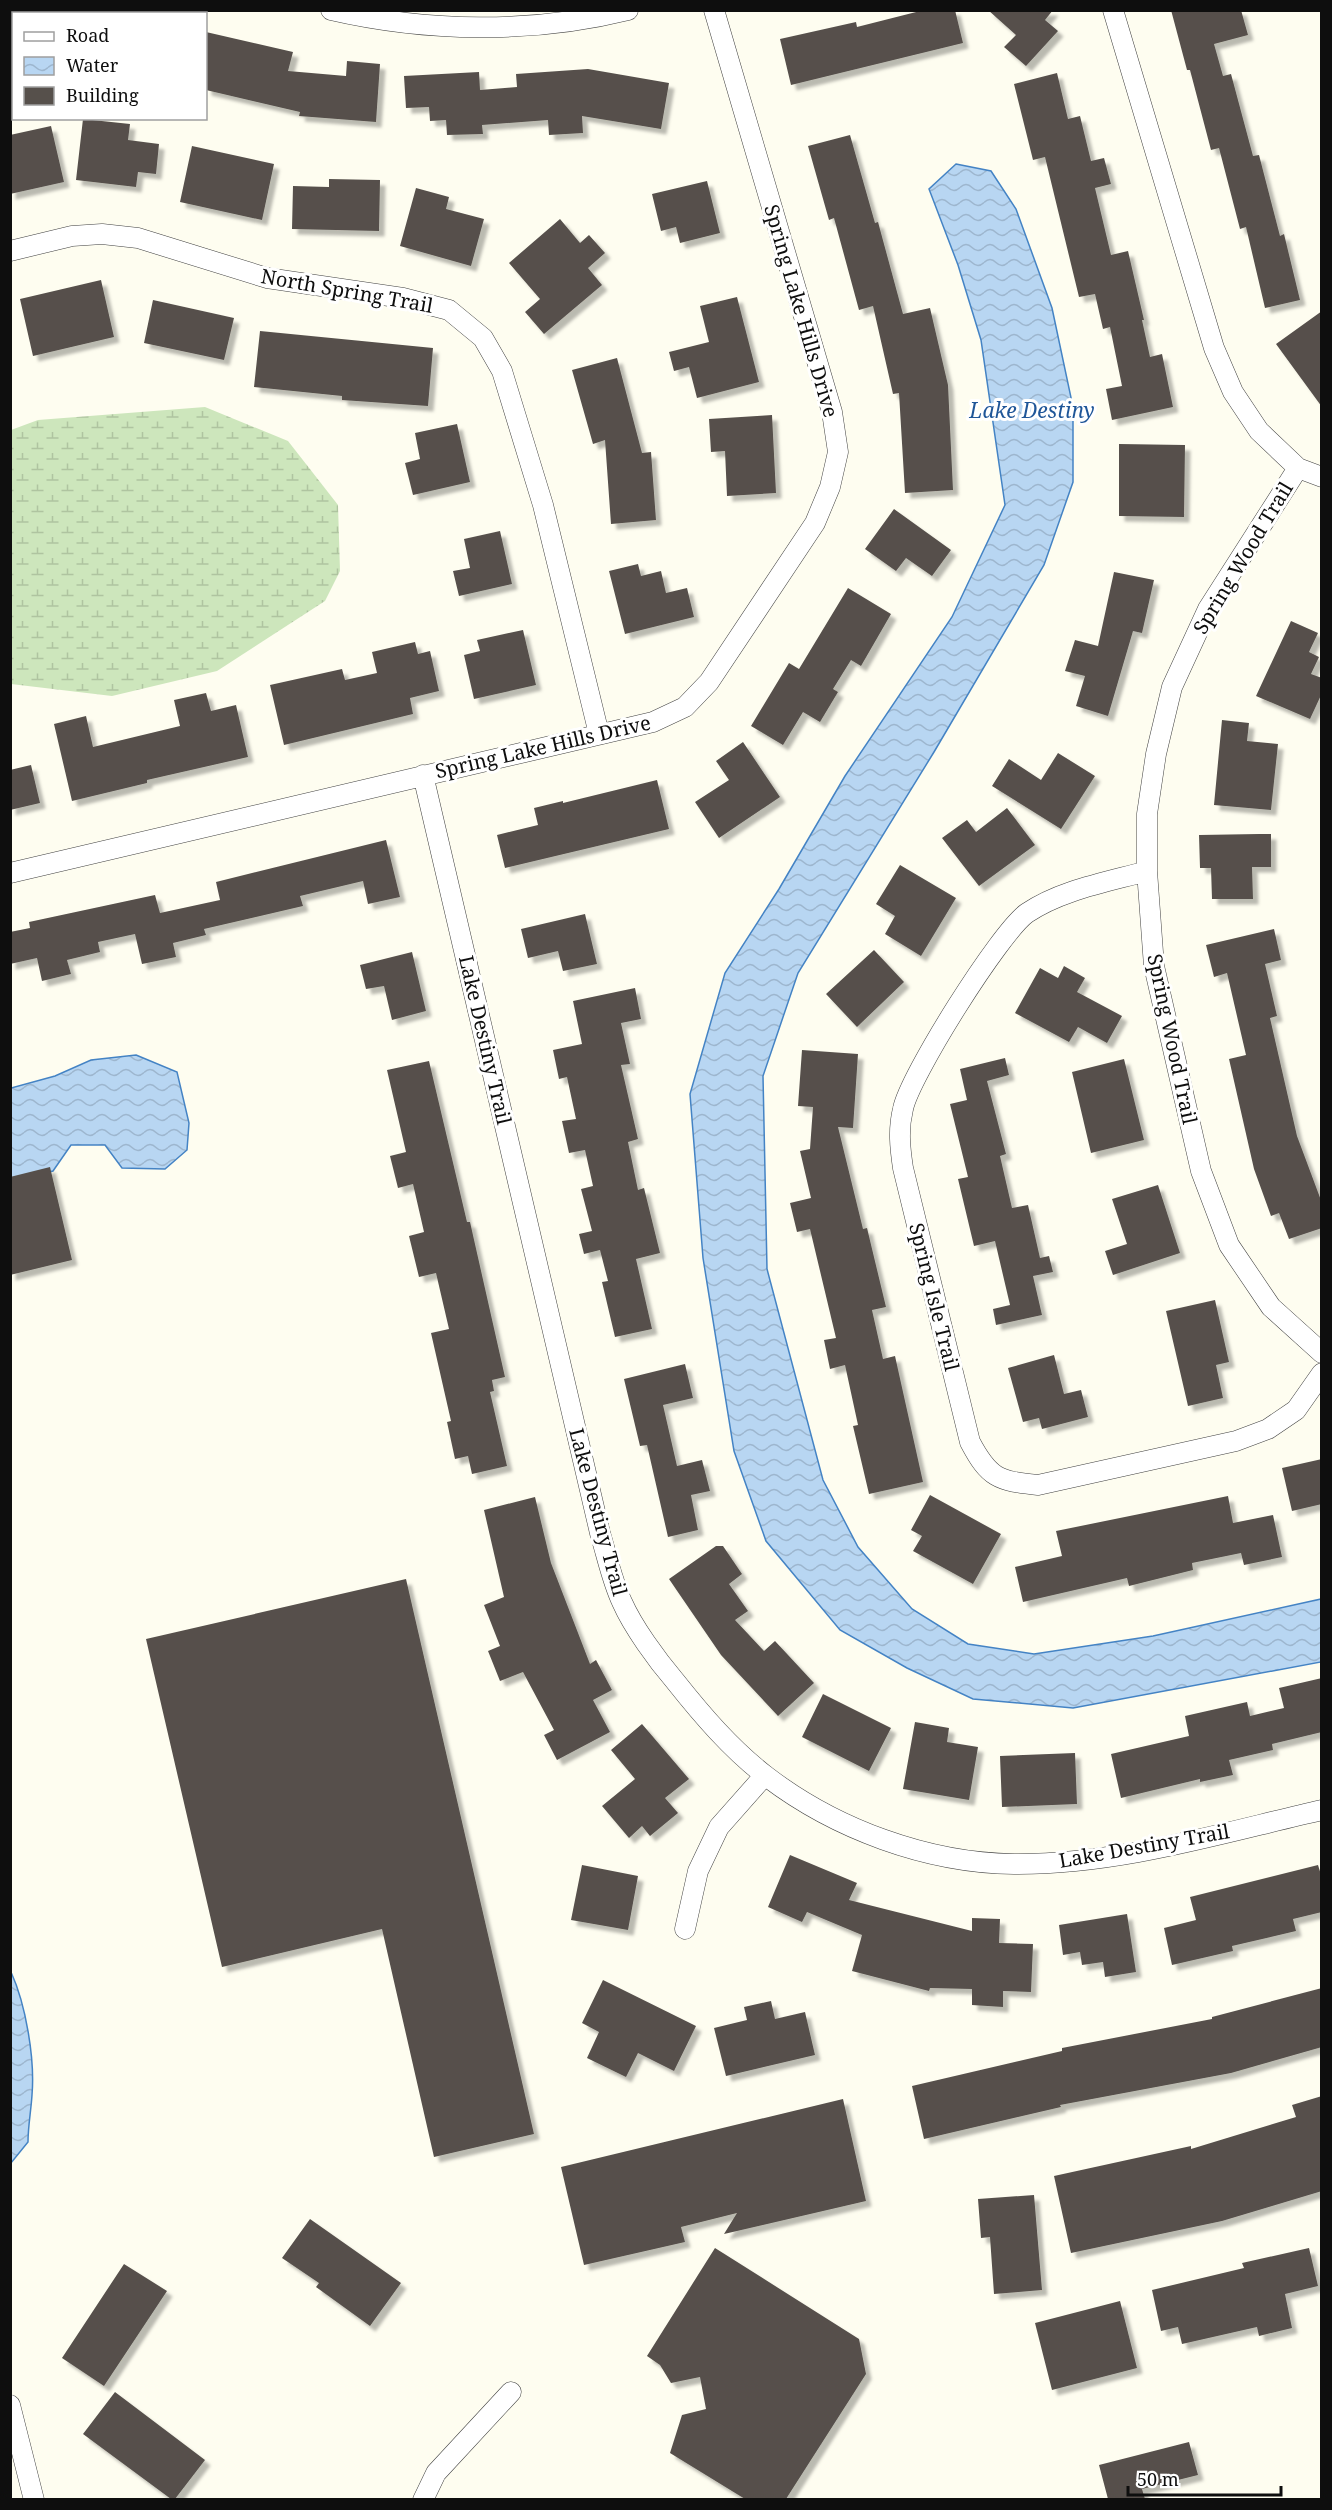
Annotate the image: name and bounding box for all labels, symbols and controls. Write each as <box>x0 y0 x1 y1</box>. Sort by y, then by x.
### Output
legend <box>12 12 207 120</box>
text: Road <box>66 23 109 47</box>
text: Water <box>66 53 119 77</box>
text: Building <box>66 83 139 107</box>
street label: Spring Lake Hills Drive <box>758 201 845 420</box>
street label: North Spring Trail <box>259 262 435 319</box>
water label: Lake Destiny <box>968 396 1095 424</box>
street label: Spring Wood Trail <box>1186 477 1299 639</box>
street label: Spring Lake Hills Drive <box>433 709 653 784</box>
street label: Spring Wood Trail <box>1141 951 1204 1126</box>
street label: Lake Destiny Trail <box>453 953 518 1127</box>
street label: Spring Isle Trail <box>903 1220 966 1374</box>
street label: Lake Destiny Trail <box>563 1425 634 1599</box>
street label: Lake Destiny Trail <box>1056 1817 1231 1874</box>
scale bar <box>1128 2459 1281 2497</box>
text: 50 m <box>1137 2467 1179 2491</box>

